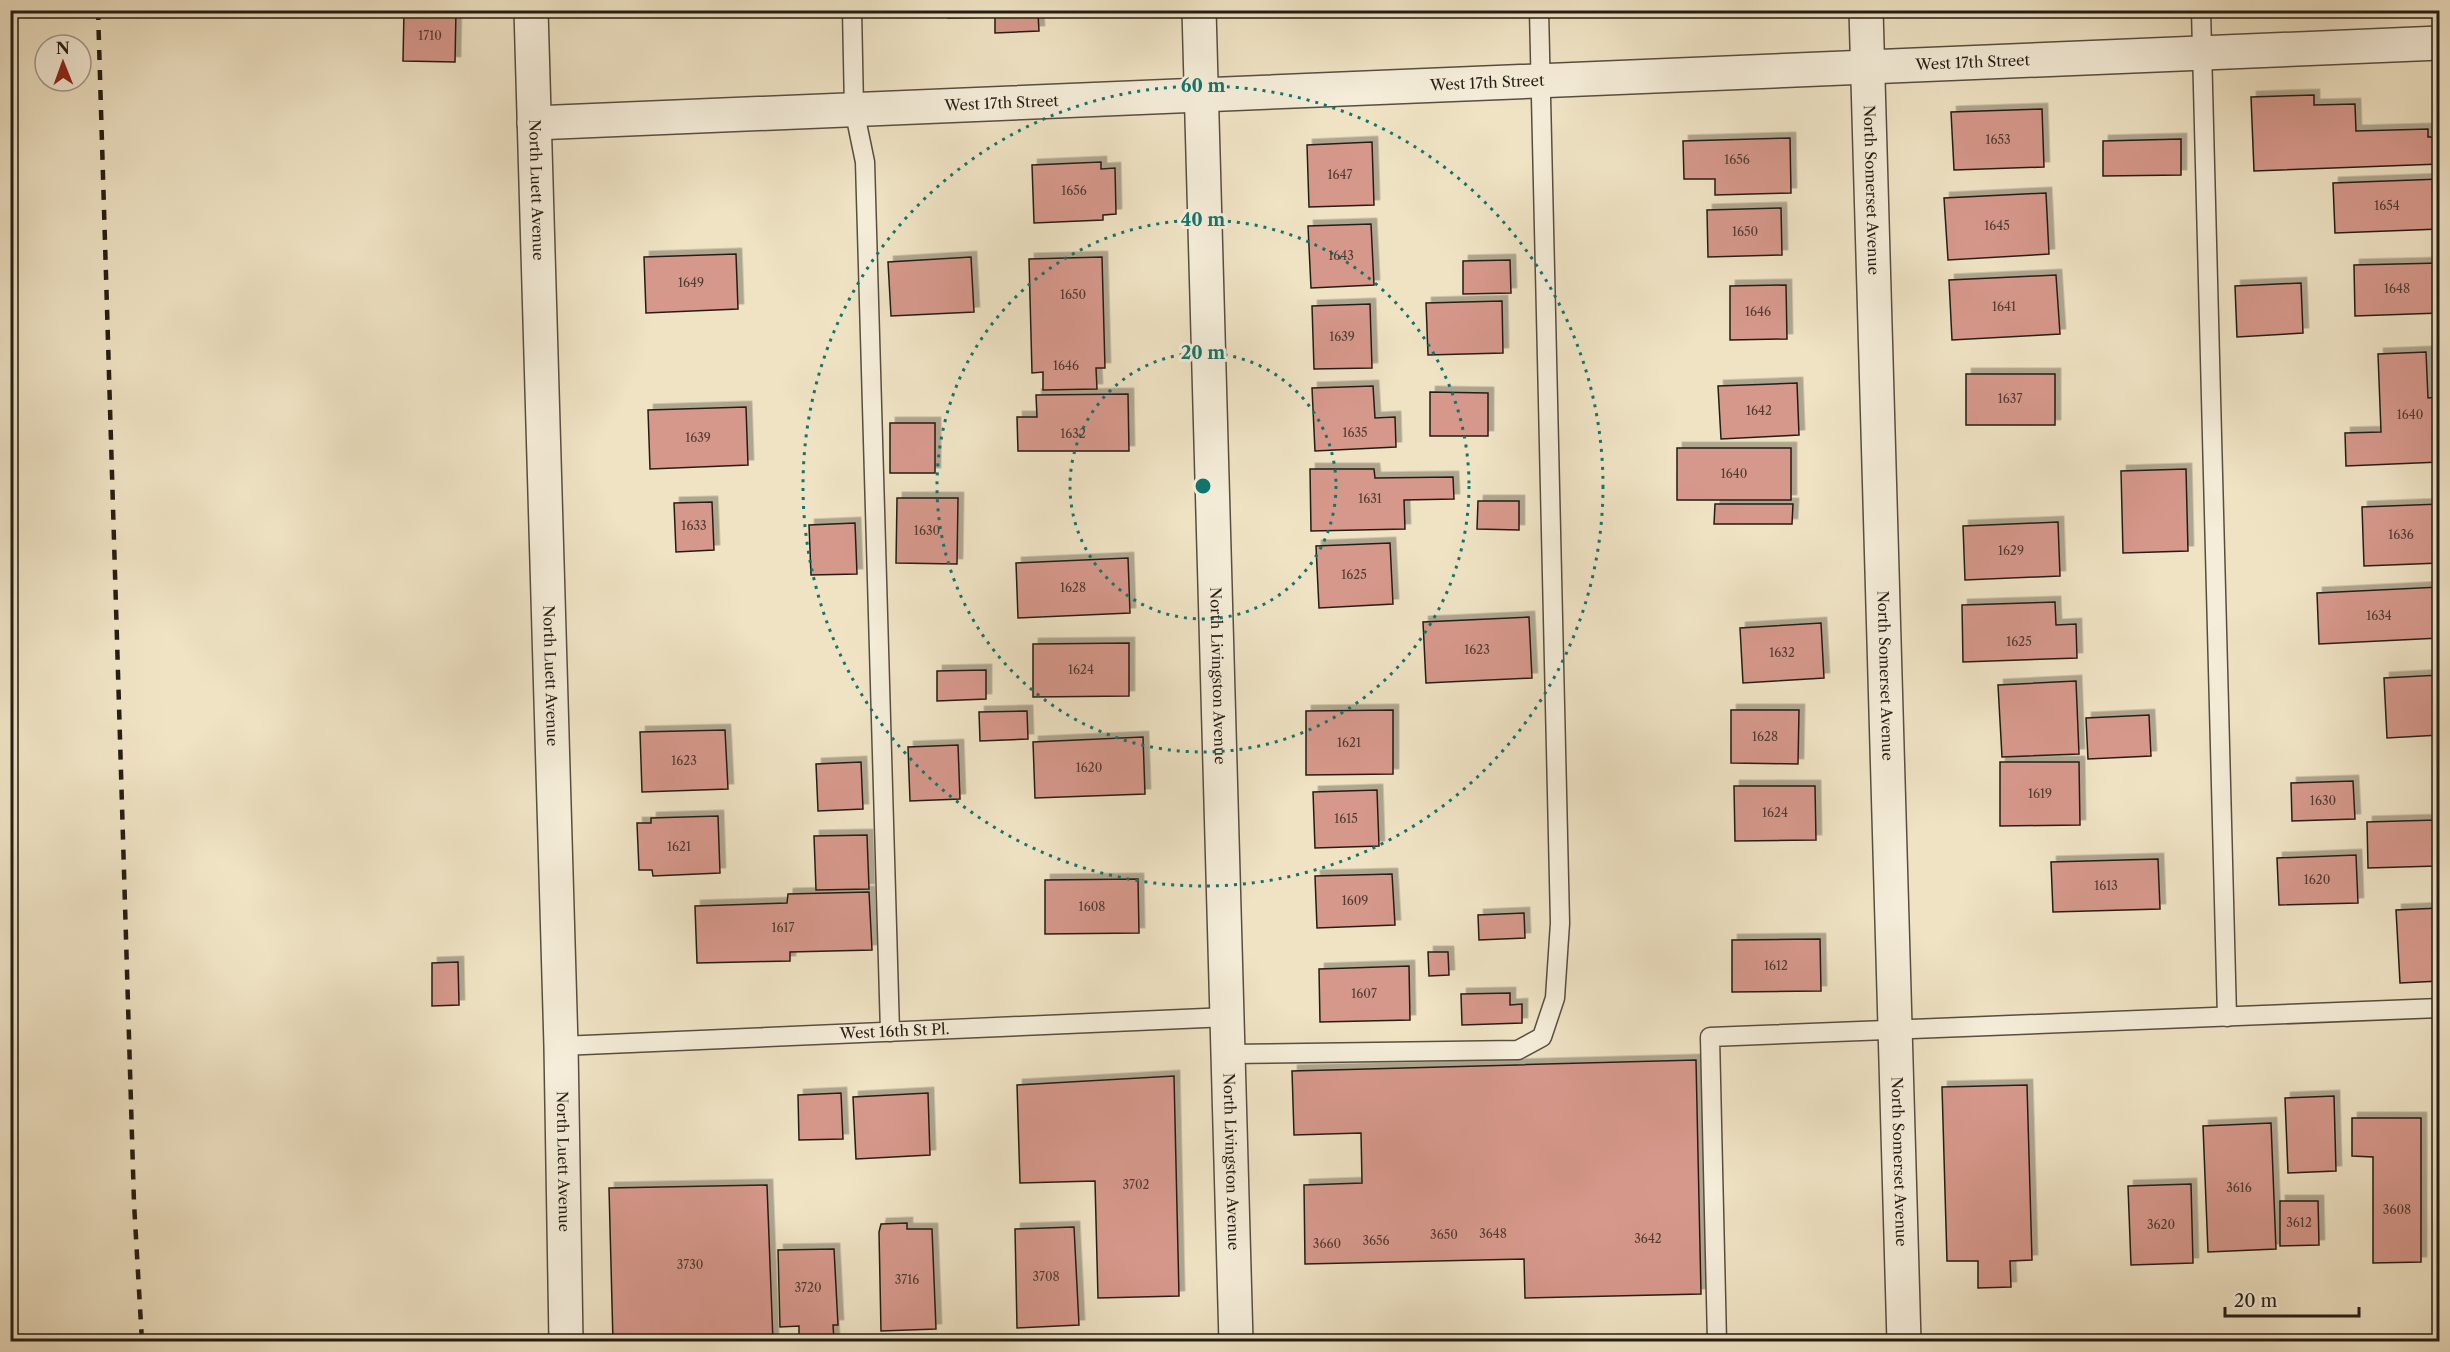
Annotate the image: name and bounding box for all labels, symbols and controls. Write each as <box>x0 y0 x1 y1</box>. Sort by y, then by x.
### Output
house number: 1710 <box>418 28 442 43</box>
north arrow <box>33 33 93 93</box>
text: N <box>56 38 70 58</box>
street label: West 17th Street <box>1914 50 2031 74</box>
street label: West 17th Street <box>1429 71 1545 94</box>
text: 60 m <box>1181 75 1225 97</box>
street label: West 17th Street <box>943 91 1060 115</box>
street label: North Somerset Avenue <box>1860 105 1884 275</box>
street label: North Luett Avenue <box>525 119 548 261</box>
house number: 1653 <box>1985 132 2011 147</box>
house number: 1656 <box>1724 152 1750 167</box>
house number: 1647 <box>1328 167 1353 182</box>
house number: 1656 <box>1061 183 1087 198</box>
house number: 1654 <box>2374 198 2400 213</box>
text: 40 m <box>1181 209 1225 231</box>
house number: 1645 <box>1984 218 2010 233</box>
house number: 1650 <box>1732 224 1758 239</box>
house number: 1643 <box>1328 248 1354 263</box>
house number: 1649 <box>678 275 704 290</box>
house number: 1648 <box>2384 281 2410 296</box>
house number: 1650 <box>1060 287 1086 302</box>
house number: 1641 <box>1992 299 2016 314</box>
house number: 1646 <box>1745 304 1771 319</box>
house number: 1639 <box>1329 329 1355 344</box>
text: 20 m <box>1181 342 1225 364</box>
house number: 1646 <box>1053 358 1079 373</box>
house number: 1637 <box>1998 391 2022 406</box>
house number: 1642 <box>1746 403 1772 418</box>
house number: 1640 <box>2397 407 2423 422</box>
house number: 1635 <box>1342 425 1368 440</box>
house number: 1632 <box>1060 426 1086 441</box>
house number: 1639 <box>685 430 711 445</box>
house number: 1640 <box>1721 466 1747 481</box>
centre of rings <box>1193 476 1213 496</box>
house number: 1631 <box>1358 491 1382 506</box>
house number: 1633 <box>681 518 707 533</box>
house number: 1630 <box>914 523 940 538</box>
house number: 1636 <box>2388 527 2414 542</box>
house number: 1629 <box>1998 543 2024 558</box>
house number: 1625 <box>1341 567 1367 582</box>
house number: 1628 <box>1060 580 1086 595</box>
street label: North Livingston Avenue <box>1206 587 1230 765</box>
street label: North Somerset Avenue <box>1874 590 1897 761</box>
street label: North Luett Avenue <box>539 605 562 746</box>
house number: 1634 <box>2366 608 2392 623</box>
house number: 1625 <box>2006 634 2032 649</box>
house number: 1623 <box>1464 642 1490 657</box>
house number: 1632 <box>1769 645 1795 660</box>
house number: 1624 <box>1068 662 1094 677</box>
house number: 1628 <box>1752 729 1778 744</box>
house number: 1621 <box>1337 735 1361 750</box>
house number: 1623 <box>671 753 697 768</box>
house number: 1620 <box>1076 760 1102 775</box>
house number: 1619 <box>2028 786 2052 801</box>
house number: 1630 <box>2310 793 2336 808</box>
house number: 1624 <box>1762 805 1788 820</box>
house number: 1615 <box>1334 811 1358 826</box>
house number: 1621 <box>667 839 691 854</box>
house number: 1620 <box>2304 872 2330 887</box>
house number: 1613 <box>2094 878 2118 893</box>
house number: 1609 <box>1342 893 1368 908</box>
house number: 1608 <box>1079 899 1105 914</box>
house number: 1617 <box>771 920 795 935</box>
house number: 1612 <box>1764 958 1788 973</box>
house number: 1607 <box>1351 986 1377 1001</box>
street label: West 16th St Pl. <box>838 1019 950 1043</box>
street label: North Livingston Avenue <box>1220 1073 1243 1251</box>
street label: North Somerset Avenue <box>1887 1076 1911 1247</box>
street label: North Luett Avenue <box>553 1091 574 1232</box>
house number: 3702 <box>1122 1177 1150 1192</box>
house number: 3616 <box>2226 1180 2252 1195</box>
house number: 3608 <box>2383 1202 2411 1217</box>
house number: 3612 <box>2286 1215 2312 1230</box>
house number: 3620 <box>2147 1217 2175 1232</box>
house number: 3648 <box>1479 1226 1507 1241</box>
house number: 3650 <box>1430 1227 1458 1242</box>
house number: 3642 <box>1634 1231 1662 1246</box>
house number: 3656 <box>1362 1233 1390 1248</box>
house number: 3660 <box>1313 1236 1341 1251</box>
house number: 3730 <box>677 1257 703 1272</box>
house number: 3708 <box>1032 1269 1060 1284</box>
house number: 3716 <box>895 1272 919 1287</box>
house number: 3720 <box>794 1280 822 1295</box>
scale bar <box>2225 1280 2358 1318</box>
text: 20 m <box>2234 1290 2278 1312</box>

